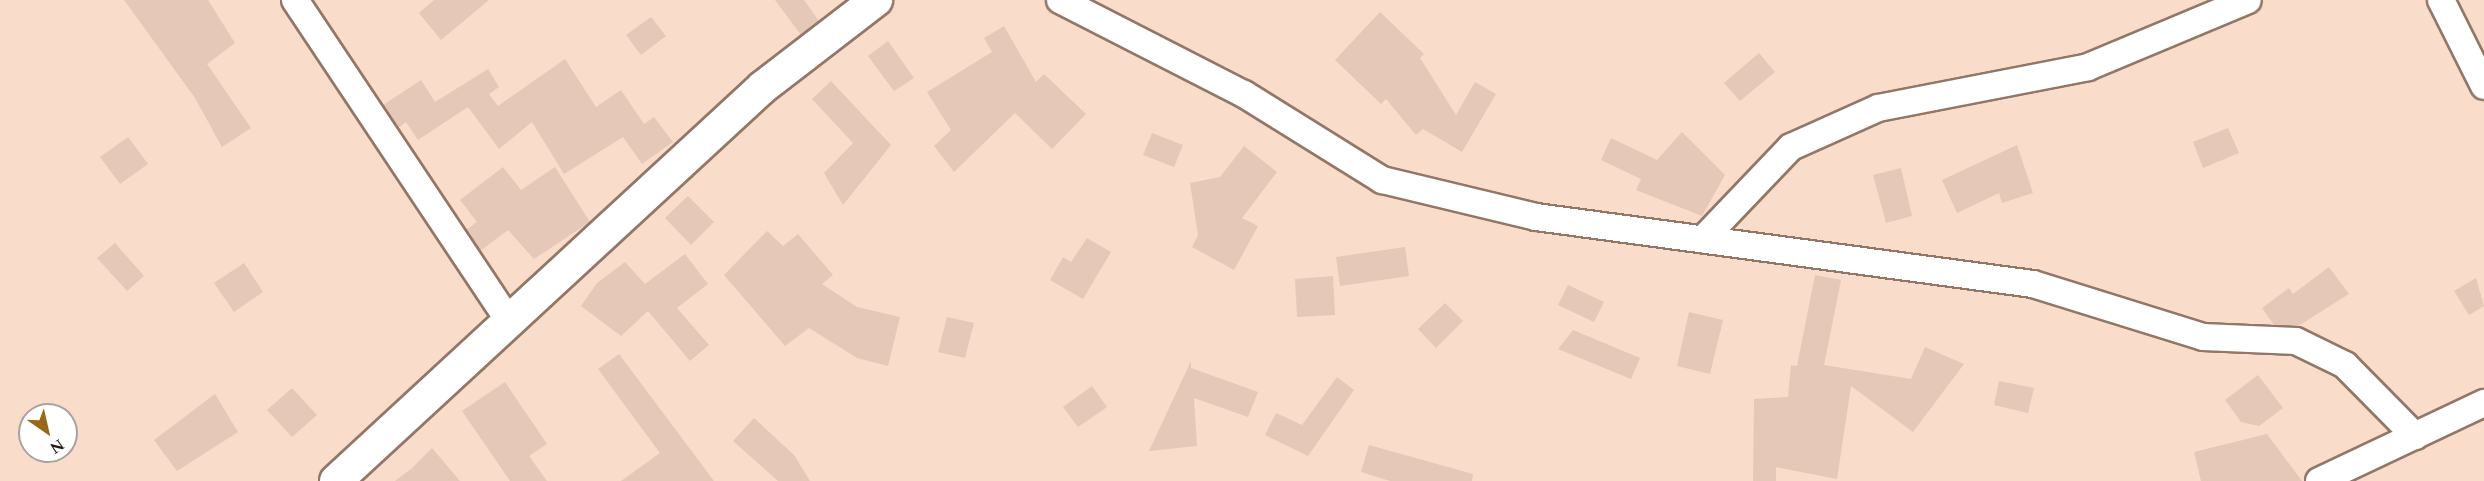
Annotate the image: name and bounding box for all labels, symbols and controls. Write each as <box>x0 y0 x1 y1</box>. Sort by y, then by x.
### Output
north arrow <box>18 403 78 463</box>
text: N <box>45 433 69 460</box>

